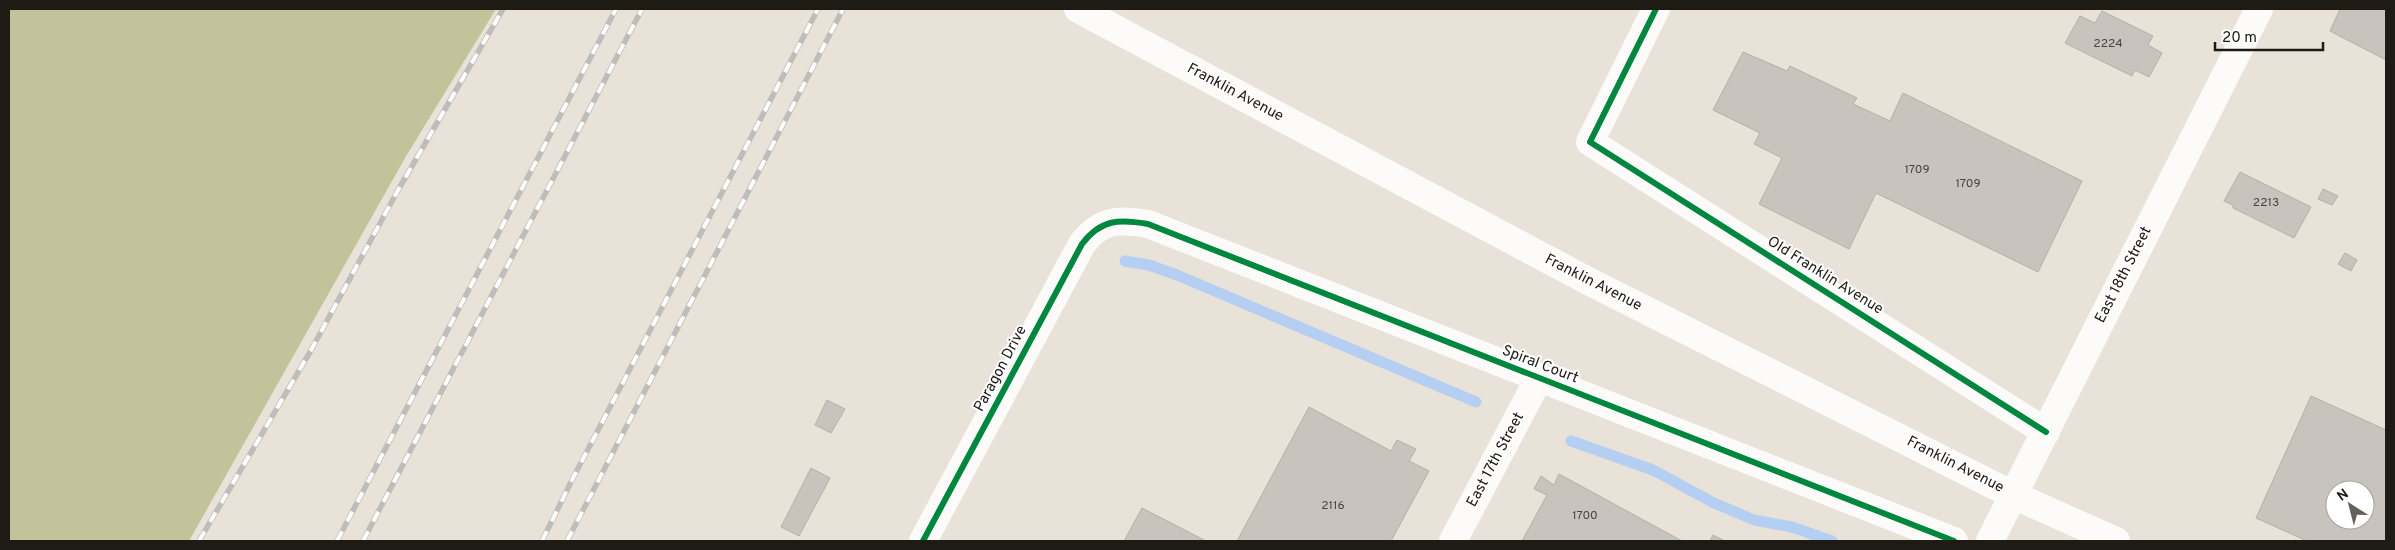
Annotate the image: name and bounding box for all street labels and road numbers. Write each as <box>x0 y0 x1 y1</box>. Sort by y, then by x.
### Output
street label: Franklin Avenue <box>1183 60 1287 126</box>
street label: East 18th Street <box>2091 223 2157 327</box>
street label: Old Franklin Avenue <box>1763 233 1887 319</box>
street label: Franklin Avenue <box>1541 250 1645 316</box>
street label: Paragon Drive <box>970 323 1032 415</box>
street label: Spiral Court <box>1499 342 1581 388</box>
street label: East 17th Street <box>1463 409 1529 511</box>
street label: Franklin Avenue <box>1903 432 2007 498</box>

